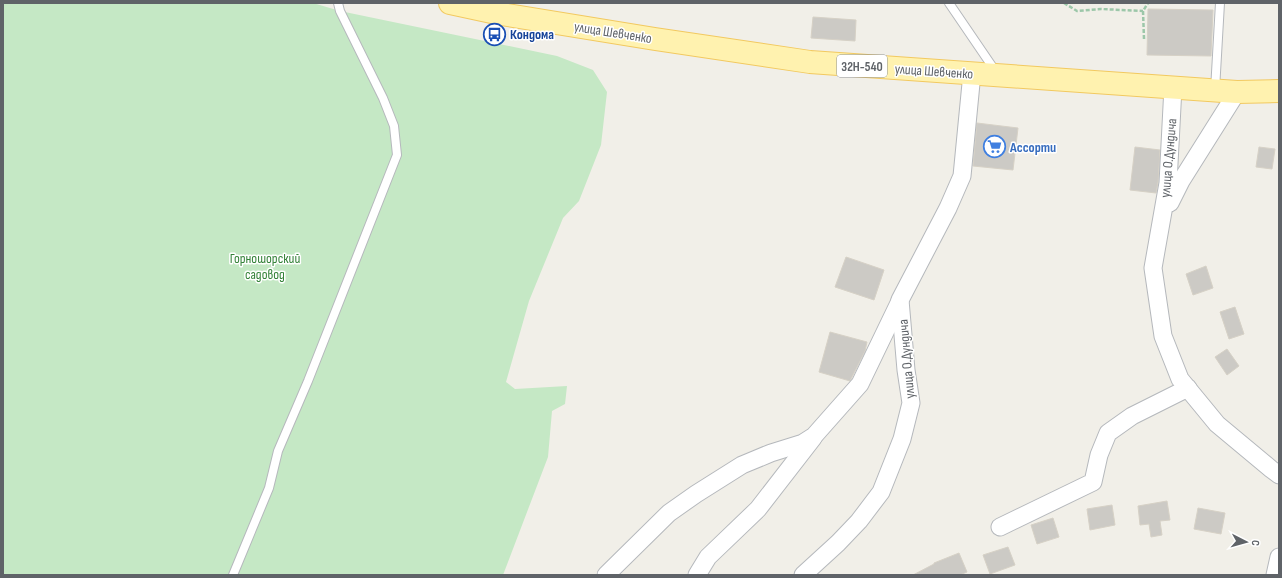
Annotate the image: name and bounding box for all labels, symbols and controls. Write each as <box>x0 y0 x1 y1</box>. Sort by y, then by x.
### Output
street label: улица Шевченко <box>573 18 653 47</box>
bus stop icon: Кондома <box>481 21 507 47</box>
place label: Кондома <box>510 26 554 43</box>
road number: 32Н-540 <box>837 55 887 77</box>
street label: улица Шевченко <box>894 60 974 83</box>
street label: улица О.Дундича <box>1157 118 1180 198</box>
supermarket icon: Ассорти <box>982 134 1008 160</box>
place label: Ассорти <box>1009 139 1056 156</box>
park label: Горношорский садовод <box>230 250 300 283</box>
street label: улица О.Дундича <box>895 319 918 399</box>
north arrow <box>1226 522 1266 562</box>
text: С <box>1249 540 1262 547</box>

